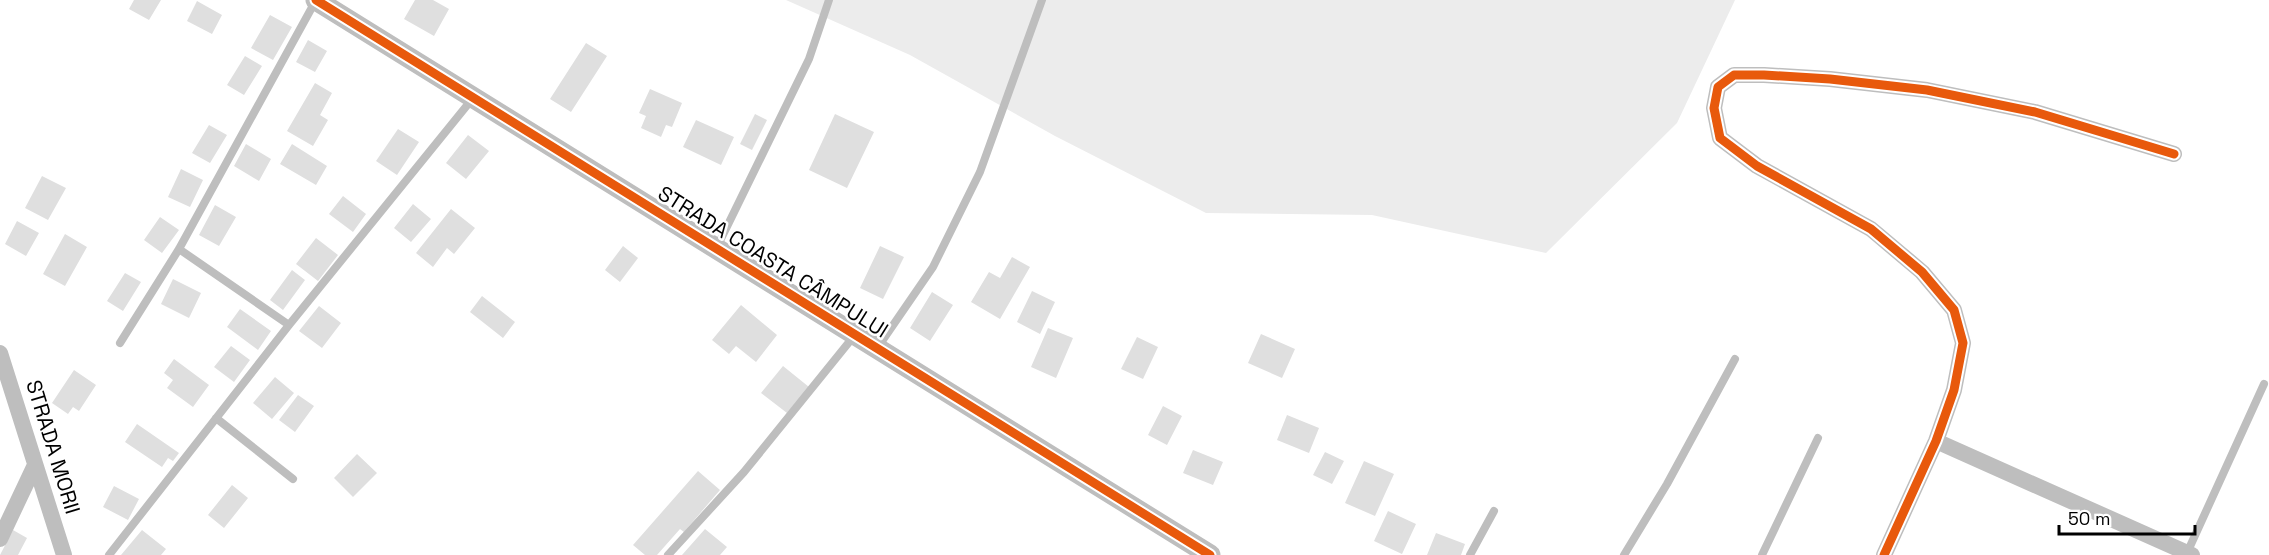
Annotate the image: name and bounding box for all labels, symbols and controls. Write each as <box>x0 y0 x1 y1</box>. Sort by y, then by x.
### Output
street label: STRADA COASTA CÂMPULUI <box>653 179 893 344</box>
street label: STRADA MORII <box>20 377 87 517</box>
scale bar <box>2059 498 2196 536</box>
text: 50 m <box>2068 507 2110 530</box>

